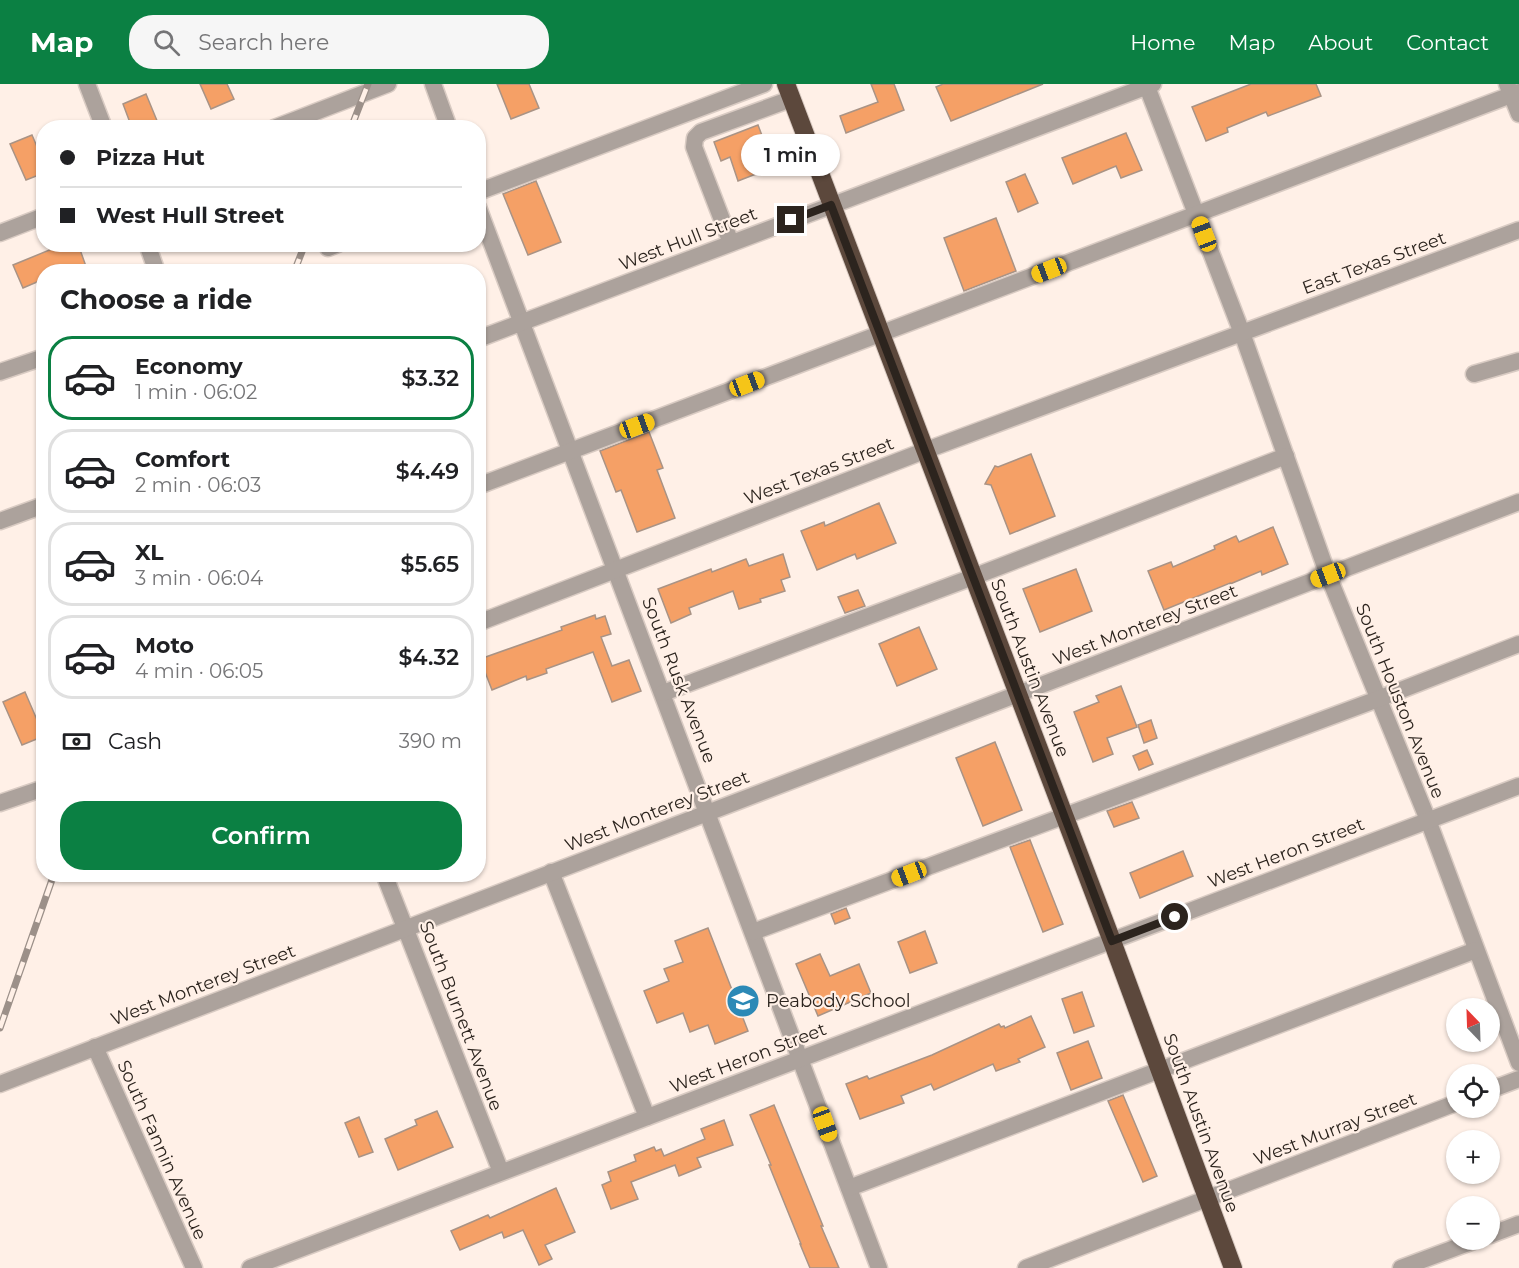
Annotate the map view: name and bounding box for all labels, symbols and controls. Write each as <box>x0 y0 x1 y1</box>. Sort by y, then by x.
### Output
search box <box>129 15 549 69</box>
text: Map <box>30 25 93 59</box>
icon: search <box>150 26 183 59</box>
text: Search here <box>198 29 329 56</box>
text: Home <box>1130 30 1195 55</box>
text: Map <box>1228 30 1275 55</box>
text: About <box>1308 30 1373 55</box>
text: Contact <box>1406 30 1489 55</box>
callout: 1 min <box>742 133 840 175</box>
text: 1 min <box>764 143 817 167</box>
text: Pizza Hut <box>96 144 205 171</box>
text: West Hull Street <box>96 202 284 229</box>
street label: West Hull Street <box>616 203 760 275</box>
route end <box>777 206 804 233</box>
car <box>1189 214 1219 254</box>
street label: East Texas Street <box>1299 227 1449 299</box>
car <box>1029 255 1069 285</box>
text: Choose a ride <box>60 283 252 316</box>
icon: car <box>63 351 117 405</box>
text: Economy <box>135 353 243 380</box>
text: $3.32 <box>401 365 459 392</box>
car <box>727 369 767 399</box>
text: 1 min · 06:02 <box>135 380 257 404</box>
car <box>617 411 657 441</box>
street label: West Texas Street <box>741 432 897 510</box>
icon: car <box>63 444 117 498</box>
text: Comfort <box>135 446 230 473</box>
text: $4.49 <box>396 458 459 485</box>
text: 2 min · 06:03 <box>135 473 261 497</box>
icon: car <box>63 537 117 591</box>
text: XL <box>135 539 164 566</box>
text: $5.65 <box>401 551 459 578</box>
car <box>1308 560 1348 590</box>
text: 3 min · 06:04 <box>135 566 263 590</box>
street label: South Austin Avenue <box>986 576 1074 760</box>
street label: West Monterey Street <box>1050 580 1240 670</box>
street label: South Rusk Avenue <box>637 594 721 766</box>
street label: South Houston Avenue <box>1351 600 1449 802</box>
icon: car <box>63 630 117 684</box>
text: Moto <box>135 632 194 659</box>
text: $4.32 <box>398 644 459 671</box>
text: 4 min · 06:05 <box>135 659 263 683</box>
icon: cash <box>60 725 93 758</box>
text: Cash <box>108 728 162 755</box>
text: 390 m <box>399 729 462 753</box>
street label: West Monterey Street <box>562 766 752 856</box>
button: Confirm <box>60 801 462 870</box>
street label: West Heron Street <box>1205 813 1367 893</box>
car <box>889 859 929 889</box>
route start <box>1161 903 1188 930</box>
street label: South Burnett Avenue <box>415 918 507 1114</box>
street label: West Monterey Street <box>108 940 298 1030</box>
school or university icon: Peabody School <box>725 983 761 1019</box>
place label: Peabody School <box>766 990 911 1012</box>
north arrow <box>1446 998 1500 1052</box>
map controls <box>1446 998 1500 1250</box>
street label: West Heron Street <box>667 1018 829 1098</box>
street label: South Austin Avenue <box>1158 1030 1244 1216</box>
street label: South Fannin Avenue <box>112 1057 212 1243</box>
button: locate <box>1446 1064 1500 1118</box>
street label: West Murray Street <box>1250 1088 1420 1170</box>
car <box>810 1104 840 1144</box>
button: + <box>1446 1130 1500 1184</box>
button: − <box>1446 1196 1500 1250</box>

